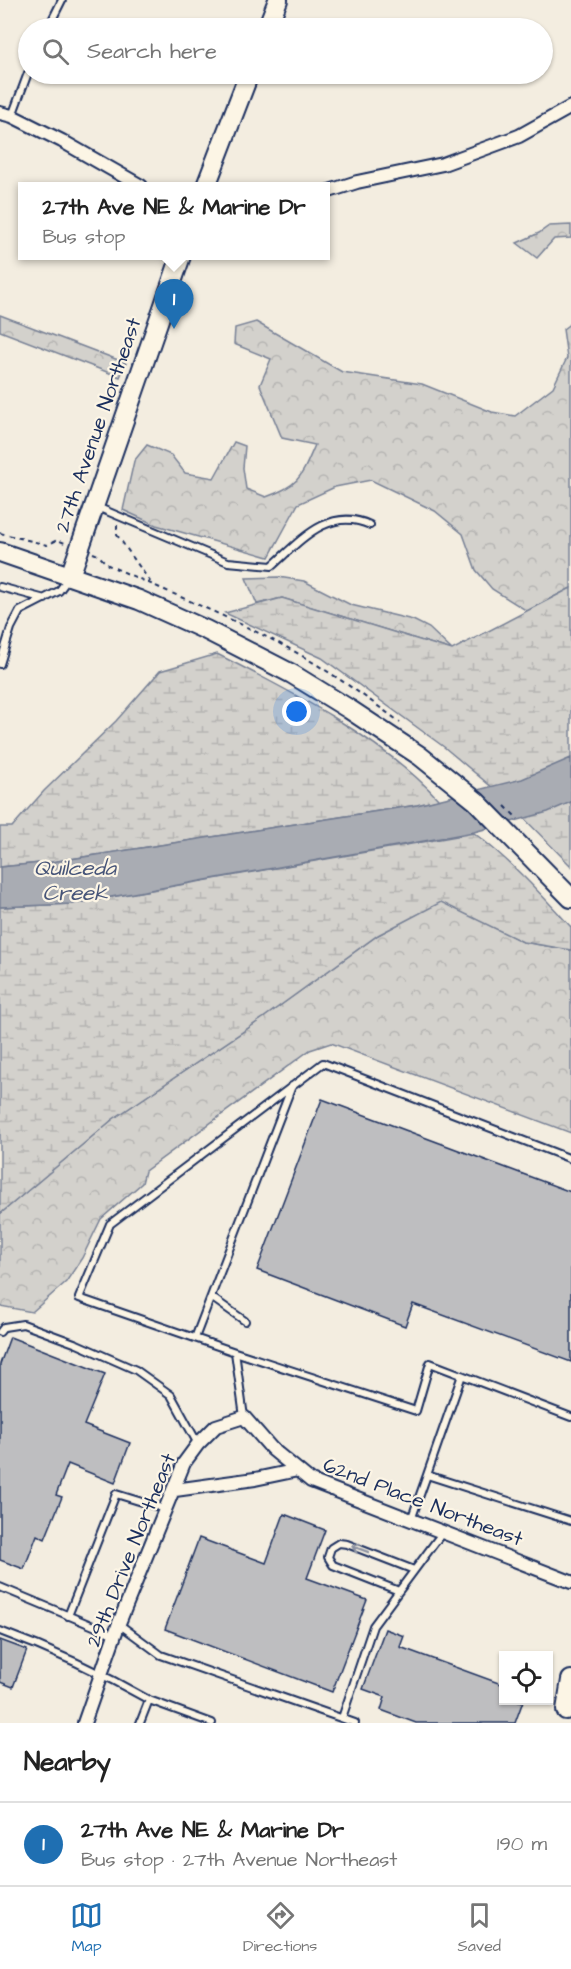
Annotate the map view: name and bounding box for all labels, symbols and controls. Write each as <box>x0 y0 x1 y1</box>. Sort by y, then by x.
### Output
search box <box>18 18 553 84</box>
icon: search <box>39 35 72 68</box>
text: Search here <box>87 36 217 67</box>
popup <box>18 182 330 260</box>
text: 27th Ave NE & Marine Dr <box>42 192 306 223</box>
text: Bus stop <box>42 223 125 251</box>
pin: 1 <box>154 280 194 329</box>
street label: 27th Avenue Northeast <box>48 313 149 536</box>
your location <box>282 697 311 726</box>
water label: Quilceda Creek <box>34 853 118 909</box>
street label: 29th Drive Northeast <box>79 1448 183 1651</box>
street label: 62nd Place Northeast <box>319 1451 528 1554</box>
one-way arrow <box>351 1543 369 1554</box>
map controls <box>499 1651 553 1705</box>
button: locate <box>499 1651 553 1705</box>
text: Nearby <box>24 1744 111 1780</box>
text: 27th Ave NE & Marine Dr <box>81 1815 344 1846</box>
text: 1 <box>42 1830 45 1858</box>
text: 190 m <box>497 1830 547 1858</box>
text: Bus stop · 27th Avenue Northeast <box>81 1846 397 1874</box>
tab: Map <box>70 1899 103 1957</box>
tab: Directions <box>243 1899 317 1957</box>
tab: Saved <box>457 1899 501 1957</box>

